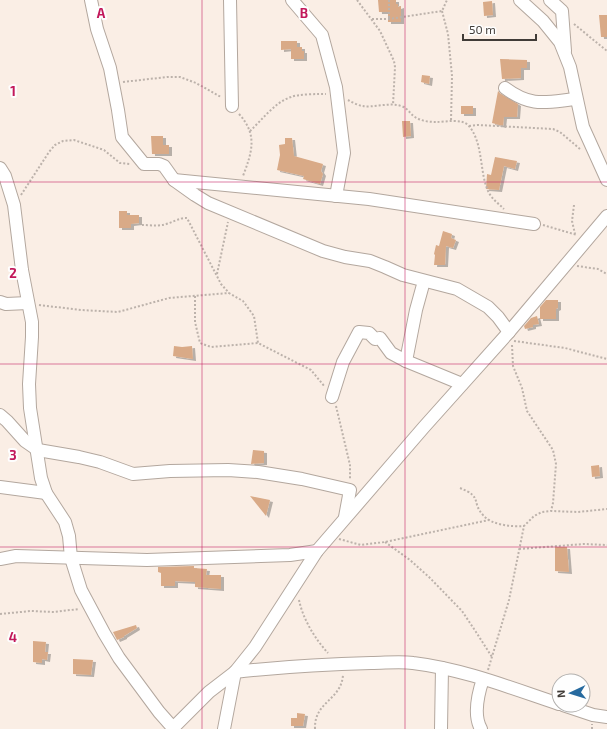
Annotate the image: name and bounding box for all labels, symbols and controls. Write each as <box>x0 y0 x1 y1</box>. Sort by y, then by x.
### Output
text: A <box>97 5 106 21</box>
text: B <box>300 5 308 21</box>
scale bar <box>463 16 536 42</box>
text: 50 m <box>469 22 496 36</box>
text: 1 <box>10 83 16 99</box>
text: 2 <box>9 265 17 281</box>
text: 3 <box>9 447 17 463</box>
text: 4 <box>9 629 17 645</box>
north arrow <box>551 673 591 713</box>
text: N <box>554 689 567 698</box>

